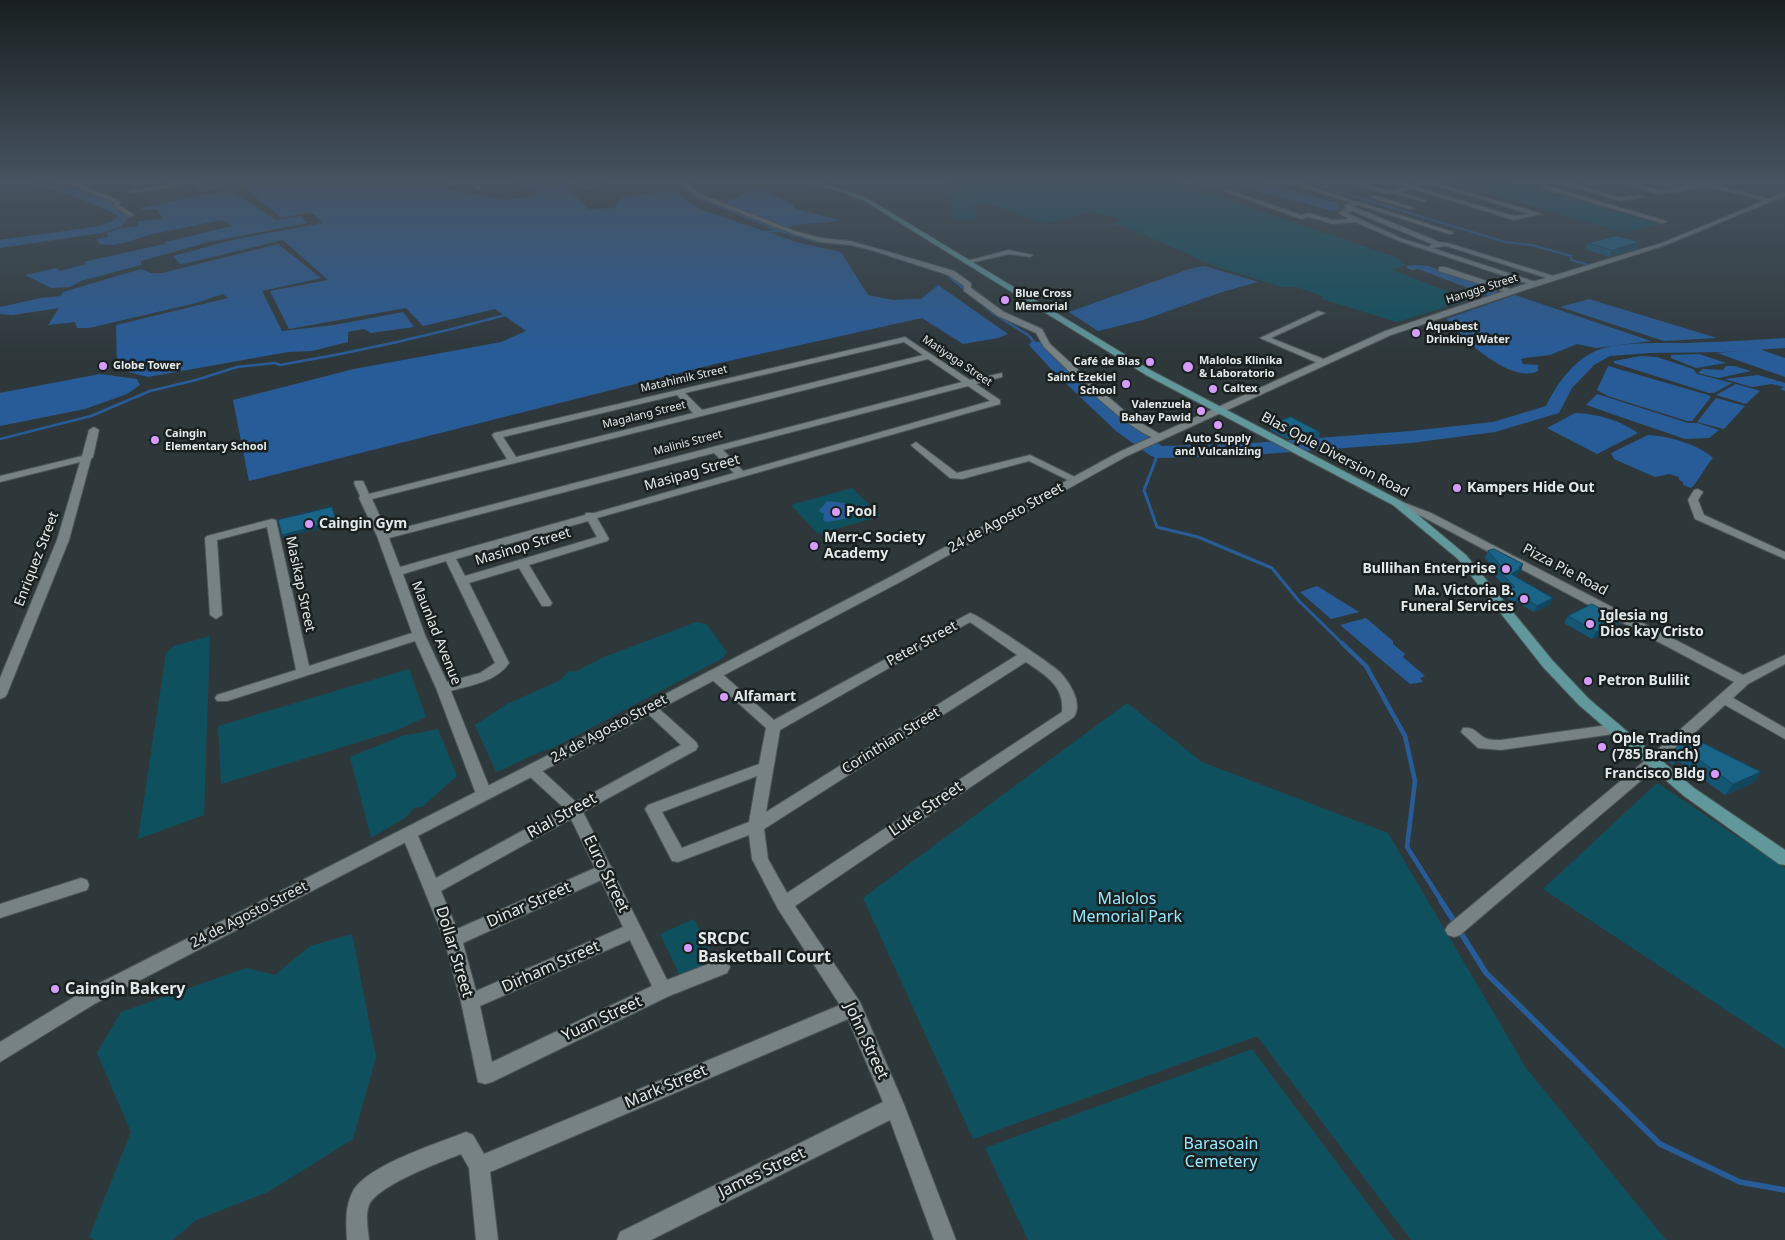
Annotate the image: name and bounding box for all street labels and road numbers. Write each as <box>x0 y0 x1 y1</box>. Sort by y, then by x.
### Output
street label: Hangga Street <box>1445 271 1519 307</box>
street label: Matiyaga Street <box>920 333 994 389</box>
street label: Matahimik Street <box>639 363 729 395</box>
street label: Magalang Street <box>601 398 687 432</box>
street label: Blas Ople Diversion Road <box>1258 409 1412 501</box>
street label: Malinis Street <box>652 428 724 458</box>
street label: Masipag Street <box>642 451 742 495</box>
street label: 24 de Agosto Street <box>946 479 1066 557</box>
street label: Enriquez Street <box>11 509 63 609</box>
street label: Masinop Street <box>473 524 573 570</box>
street label: Masikap Street <box>282 535 318 633</box>
street label: Pizza Pie Road <box>1520 541 1610 599</box>
street label: Maunlad Avenue <box>407 579 465 687</box>
street label: Peter Street <box>884 618 960 670</box>
street label: 24 de Agosto Street <box>548 691 670 767</box>
street label: Corinthian Street <box>839 704 943 778</box>
street label: Luke Street <box>886 777 966 841</box>
street label: Rial Street <box>524 789 600 843</box>
street label: Euro Street <box>579 832 633 916</box>
street label: 24 de Agosto Street <box>188 878 310 952</box>
street label: Dinar Street <box>484 878 574 932</box>
street label: Dollar Street <box>431 904 477 1000</box>
street label: Dirham Street <box>499 937 603 997</box>
street label: Yuan Street <box>559 992 645 1046</box>
street label: John Street <box>840 999 892 1083</box>
street label: Mark Street <box>622 1061 710 1113</box>
street label: James Street <box>716 1144 808 1202</box>

